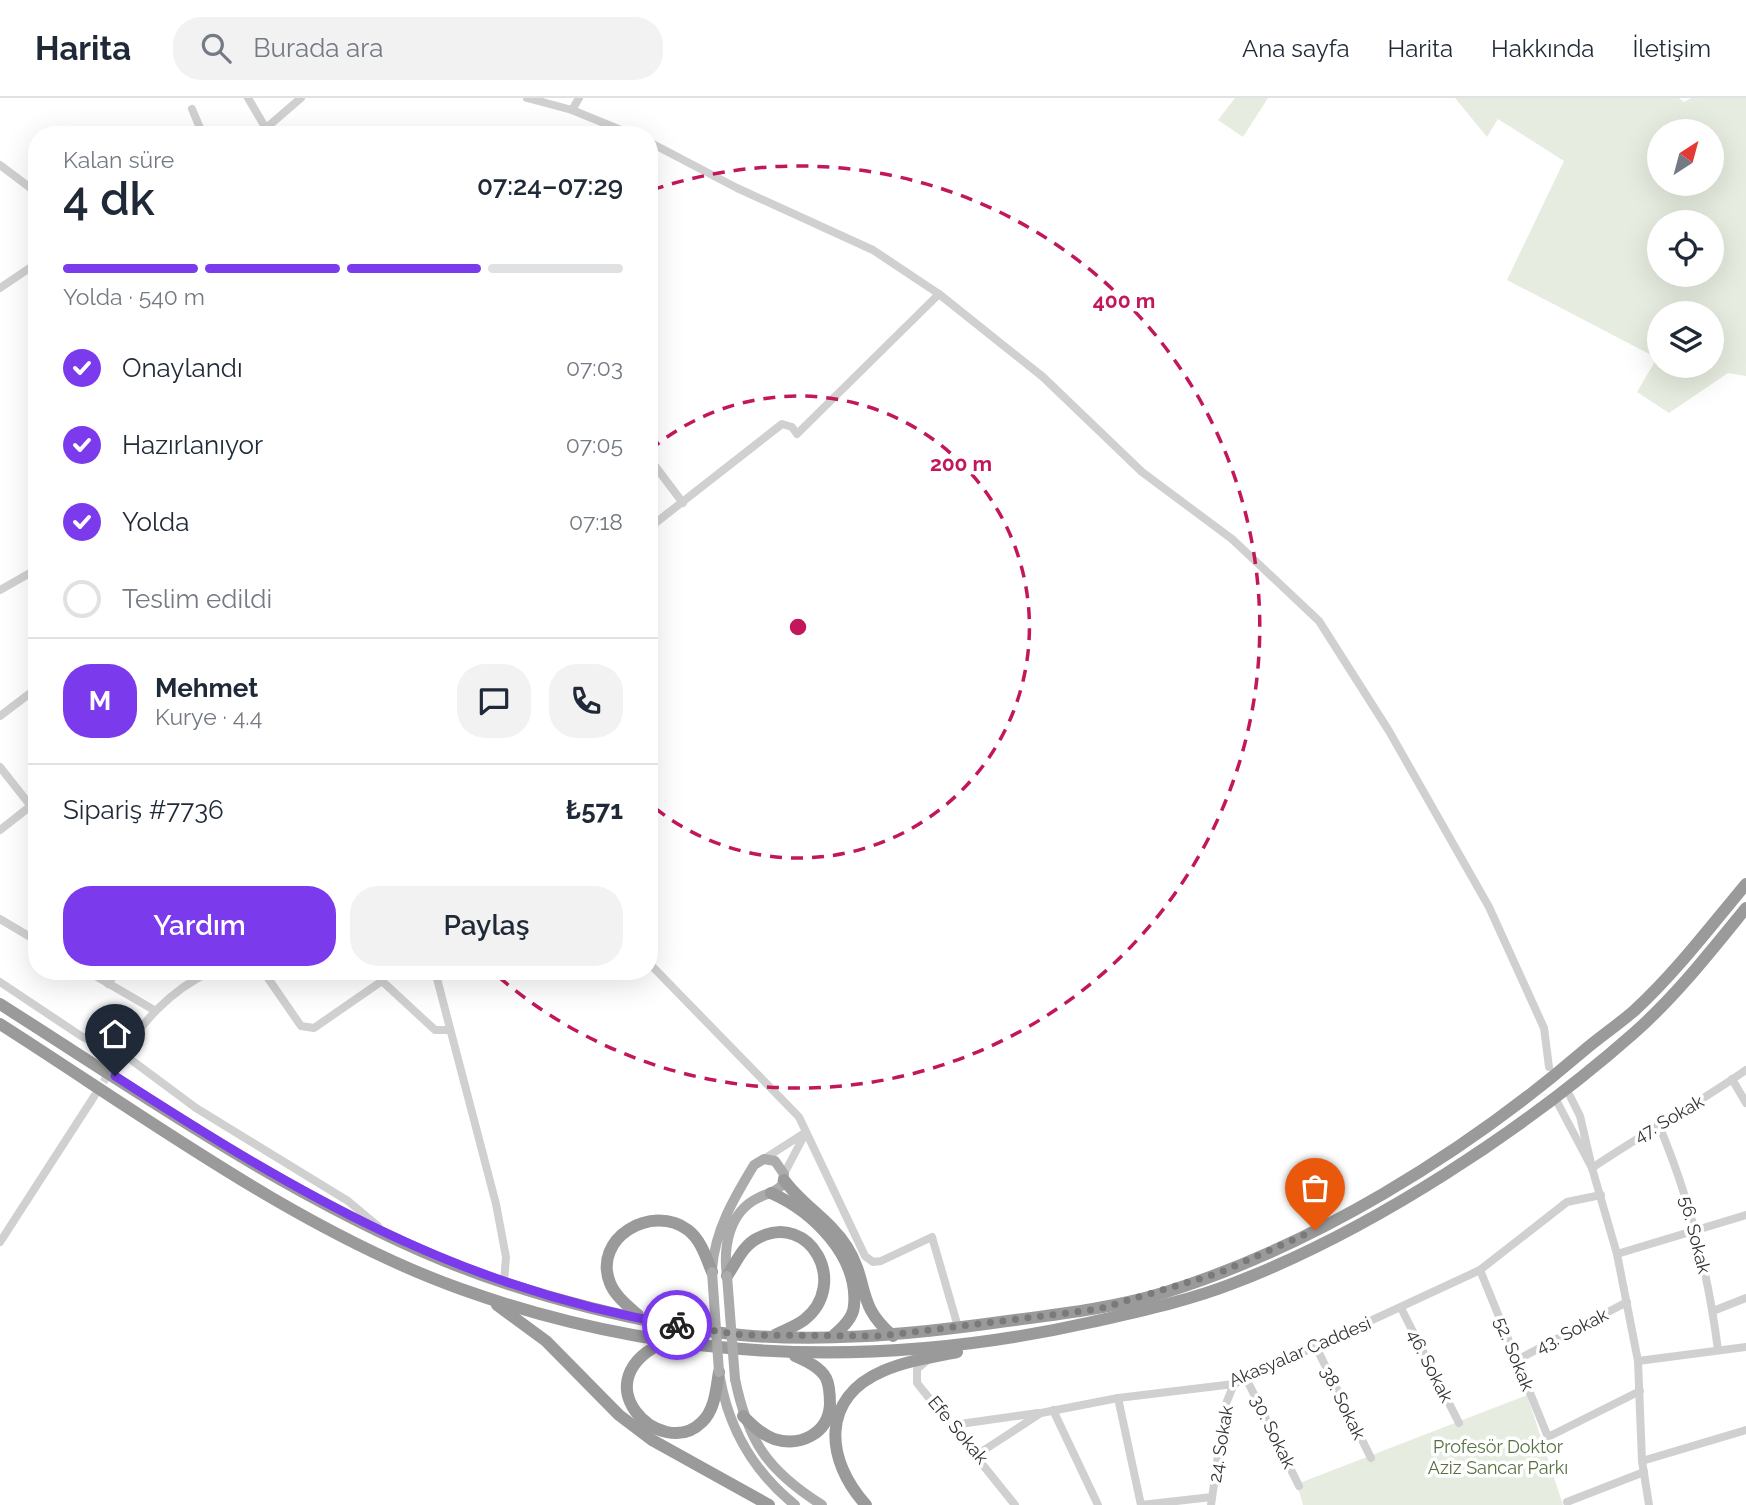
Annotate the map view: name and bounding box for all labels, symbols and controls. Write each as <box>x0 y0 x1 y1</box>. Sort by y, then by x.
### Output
search box <box>173 17 663 80</box>
text: Harita <box>35 29 131 68</box>
icon: search <box>197 29 235 67</box>
text: Burada ara <box>253 33 384 63</box>
text: Ana sayfa <box>1242 34 1350 63</box>
text: Harita <box>1388 34 1453 63</box>
text: Hakkında <box>1491 34 1594 63</box>
text: İletişim <box>1632 34 1711 63</box>
north arrow <box>1647 119 1724 196</box>
map controls <box>1647 119 1724 378</box>
text: Kalan süre <box>63 146 174 173</box>
text: 07:24–07:29 <box>477 171 623 201</box>
text: 4 dk <box>63 172 155 226</box>
button: locate <box>1647 210 1724 287</box>
text: Yolda · 540 m <box>63 283 205 310</box>
text: 400 m <box>1093 288 1155 313</box>
button: layers <box>1647 301 1724 378</box>
icon: check <box>63 349 101 387</box>
text: Onaylandı <box>122 353 243 383</box>
text: 07:03 <box>566 354 623 381</box>
icon: check <box>63 426 101 464</box>
text: Hazırlanıyor <box>122 430 263 460</box>
text: 07:05 <box>566 431 623 458</box>
text: 200 m <box>930 451 992 476</box>
icon: check <box>63 503 101 541</box>
text: Yolda <box>122 507 189 537</box>
text: 07:18 <box>569 508 623 535</box>
text: Teslim edildi <box>122 584 272 614</box>
centre of rings <box>786 615 810 639</box>
button: chat <box>457 664 531 738</box>
button: phone <box>549 664 623 738</box>
text: Mehmet <box>155 673 258 703</box>
text: M <box>89 686 111 716</box>
text: Kurye · 4.4 <box>155 703 262 730</box>
text: Sipariş #7736 <box>63 795 224 825</box>
text: ₺571 <box>566 795 623 825</box>
button: Yardım <box>63 886 336 966</box>
button: Paylaş <box>350 886 623 966</box>
pin <box>85 1004 145 1076</box>
icon: home <box>96 1015 134 1053</box>
street label: 47. Sokak <box>1630 1090 1708 1147</box>
pin <box>1285 1158 1345 1230</box>
icon: bag <box>1296 1169 1334 1207</box>
street label: 56. Sokak <box>1676 1194 1715 1276</box>
courier <box>642 1290 712 1360</box>
street label: 43. Sokak <box>1532 1303 1612 1358</box>
icon: bike <box>658 1306 696 1344</box>
street label: Akasyalar Caddesi <box>1226 1312 1374 1391</box>
street label: 52. Sokak <box>1490 1314 1539 1394</box>
street label: 46. Sokak <box>1403 1326 1458 1406</box>
street label: 38. Sokak <box>1317 1363 1370 1443</box>
street label: Efe Sokak <box>924 1391 993 1468</box>
street label: 30. Sokak <box>1247 1392 1300 1472</box>
street label: 24. Sokak <box>1204 1403 1237 1484</box>
park label: Profesör Doktor Aziz Sancar Parkı <box>1428 1436 1568 1478</box>

